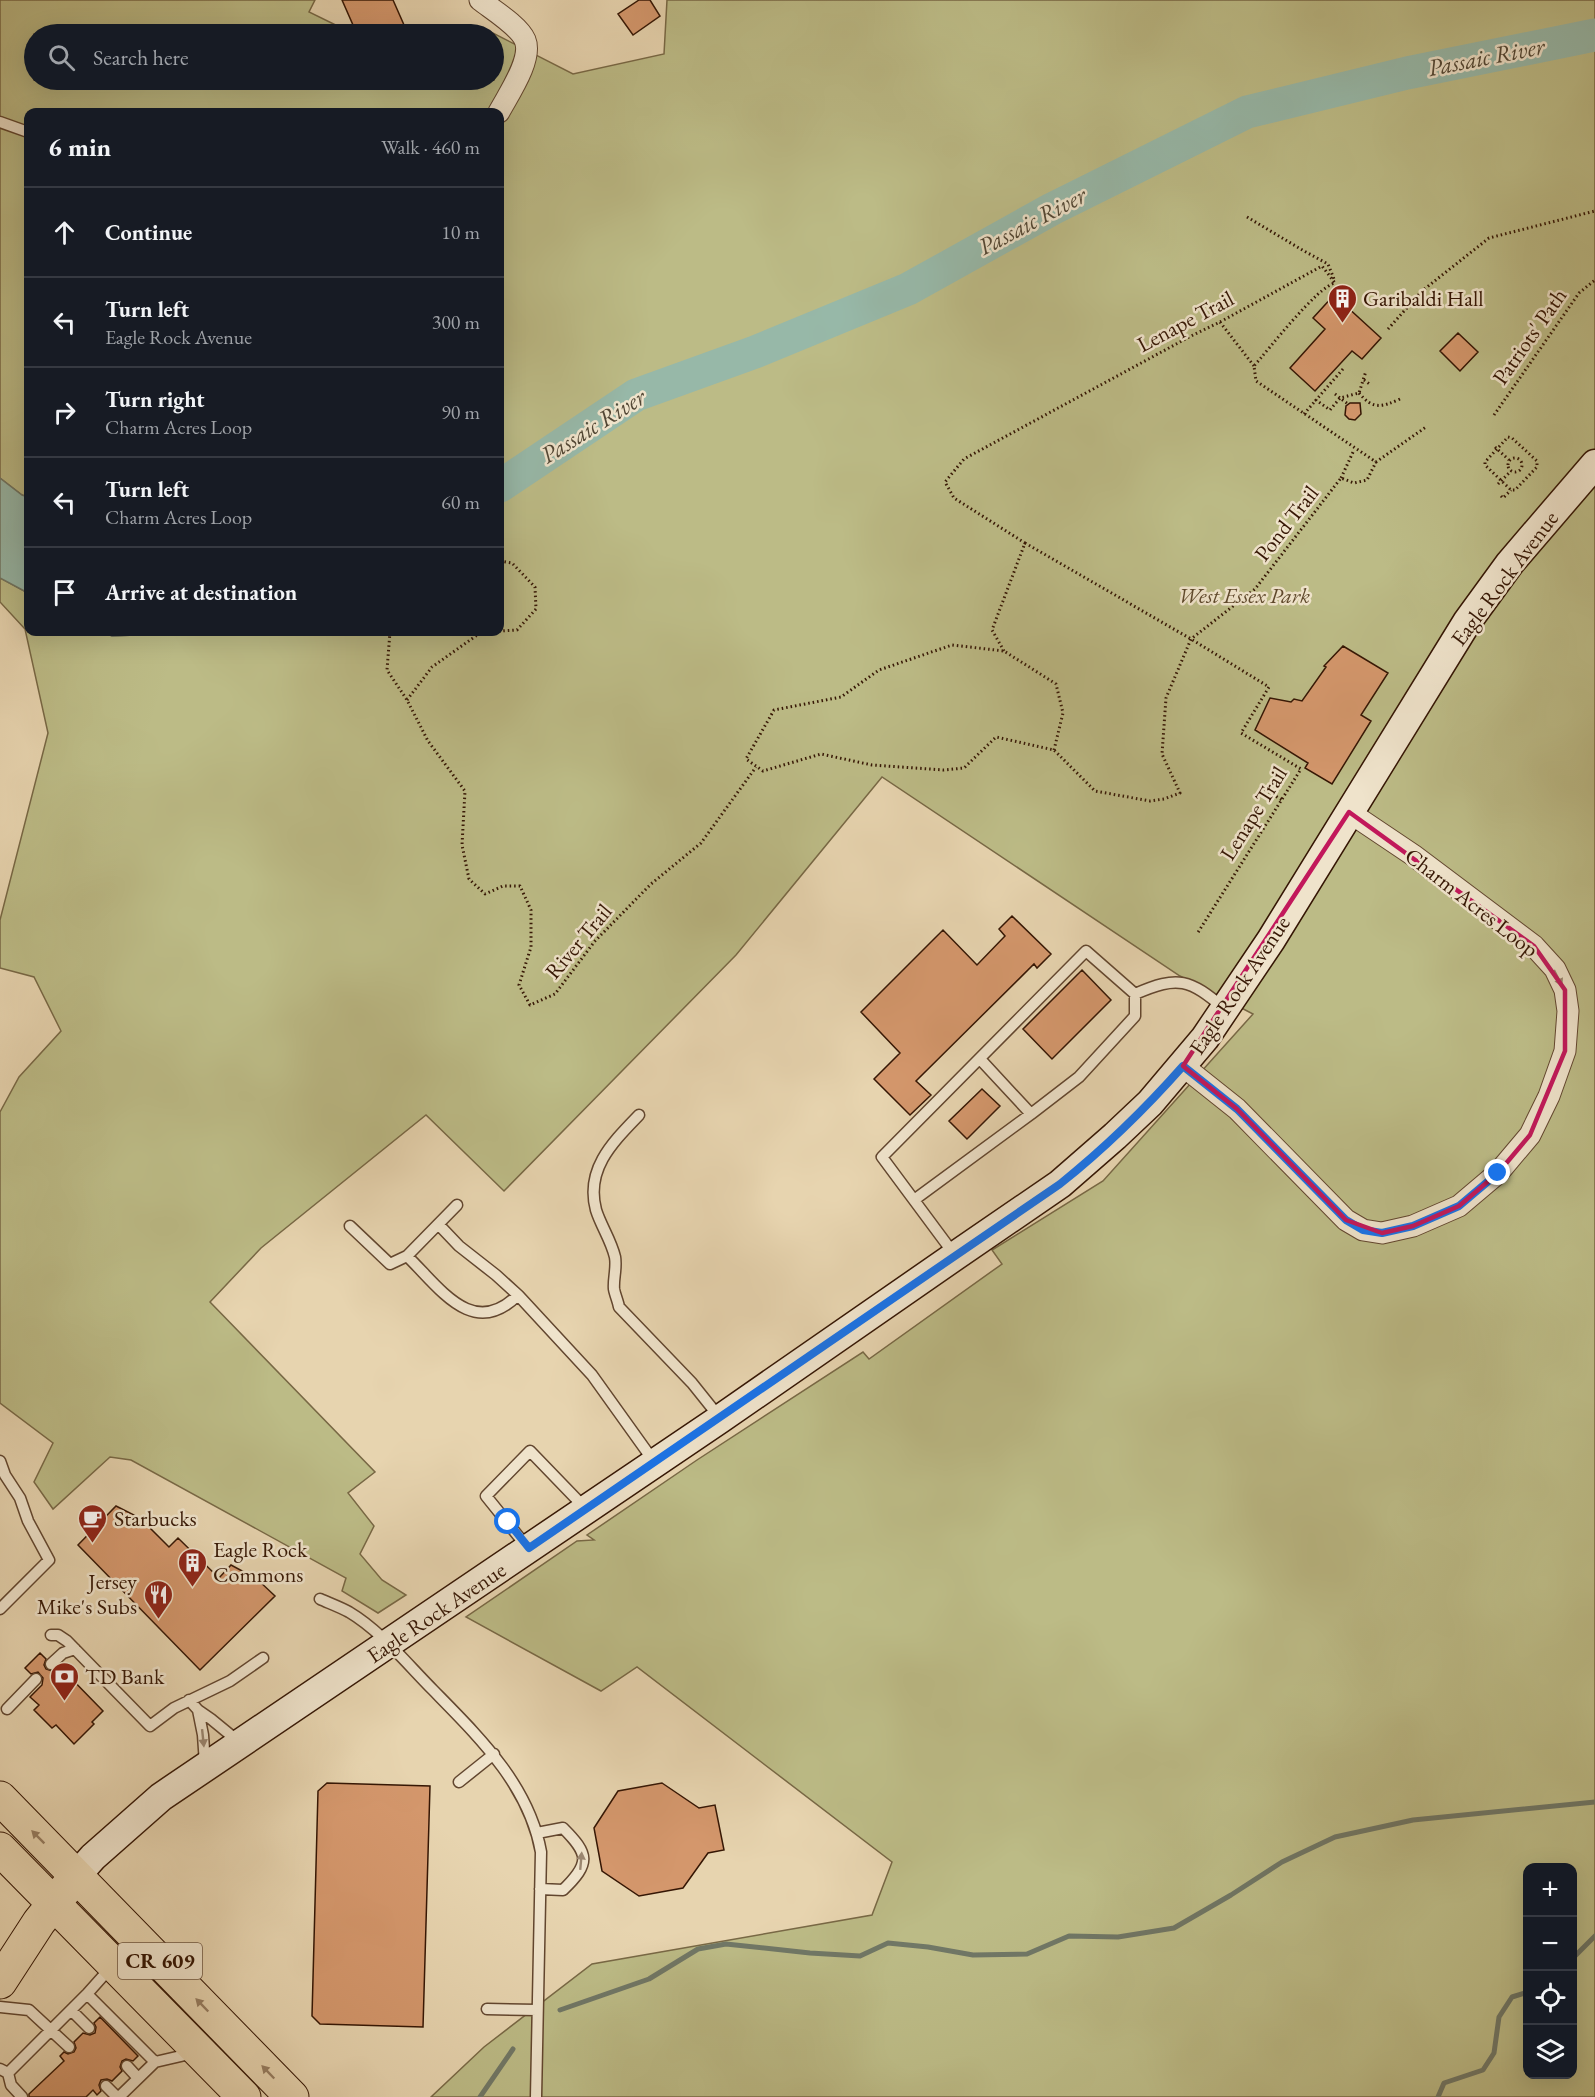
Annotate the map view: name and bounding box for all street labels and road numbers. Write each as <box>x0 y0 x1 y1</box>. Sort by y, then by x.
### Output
street label: Patriots' Path <box>1486 282 1573 390</box>
street label: Lenape Trail <box>1132 284 1239 359</box>
street label: Pond Trail <box>1248 480 1325 567</box>
street label: Eagle Rock Avenue <box>1444 505 1565 652</box>
street label: Lenape Trail <box>1213 761 1294 866</box>
street label: Charm Acres Loop <box>1399 841 1544 964</box>
street label: River Trail <box>538 898 618 985</box>
street label: Eagle Rock Avenue <box>1182 910 1297 1060</box>
street label: Eagle Rock Avenue <box>361 1555 512 1670</box>
road number: CR 609 <box>118 1943 202 1979</box>

